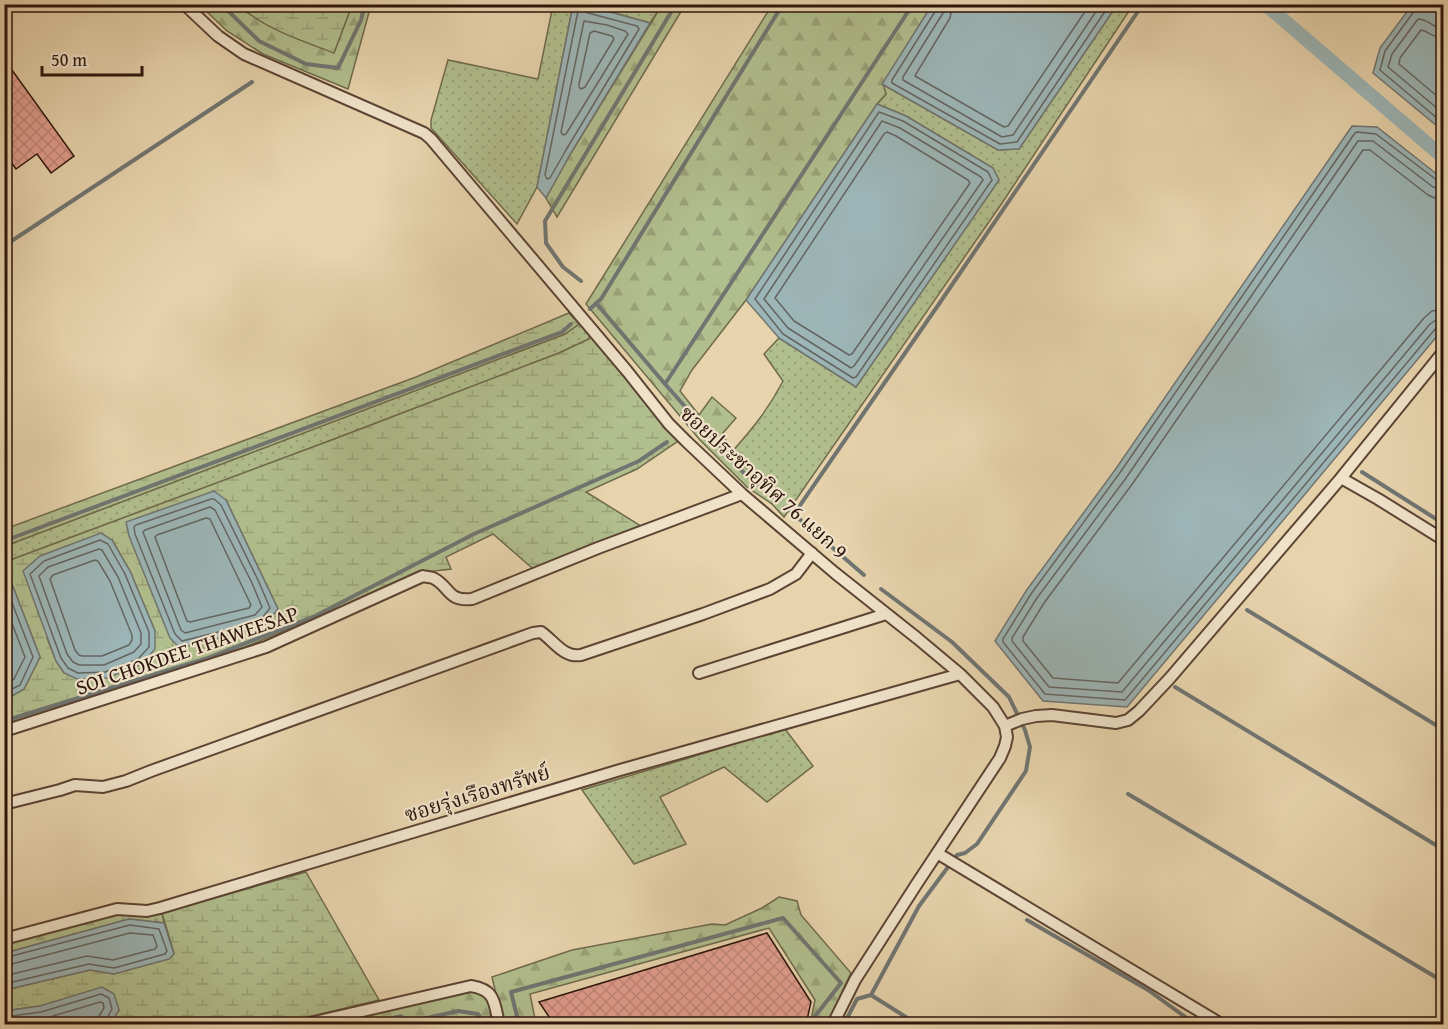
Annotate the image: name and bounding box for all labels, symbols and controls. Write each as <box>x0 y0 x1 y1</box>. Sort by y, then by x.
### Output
scale bar <box>42 39 142 77</box>
text: 50 m <box>51 46 87 73</box>
street label: ซอยประชาอุทิศ 76 แยก 9 <box>673 398 855 566</box>
street label: SOI CHOKDEE THAWEESAP <box>71 597 303 703</box>
street label: ซอยรุ่งเรืองทรัพย์ <box>400 756 554 830</box>

